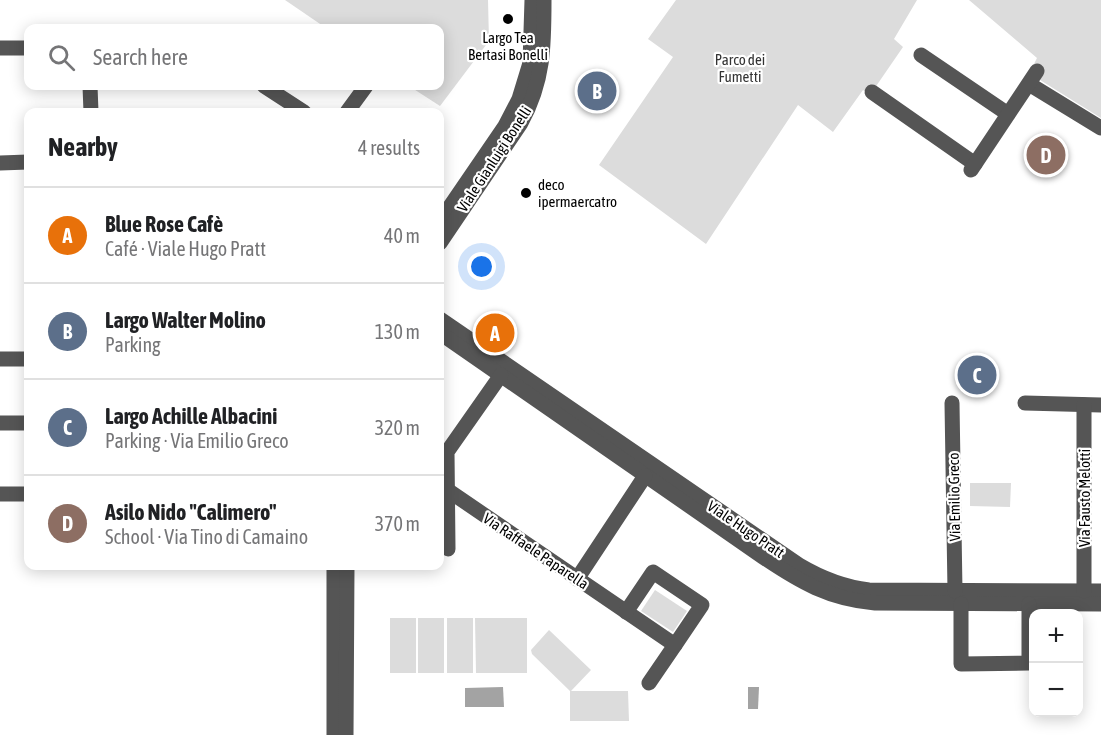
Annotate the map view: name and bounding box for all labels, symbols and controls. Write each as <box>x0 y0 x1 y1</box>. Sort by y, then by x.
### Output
marker: Largo Tea Bertasi Bonelli <box>501 12 515 26</box>
search box <box>24 24 444 90</box>
place label: Largo Tea Bertasi Bonelli <box>468 29 548 63</box>
icon: search <box>45 41 78 74</box>
text: Search here <box>93 44 188 70</box>
park label: Parco dei Fumetti <box>715 51 765 85</box>
pin: B <box>578 68 616 113</box>
street label: Viale Gianluigi Bonelli <box>454 103 534 215</box>
text: Nearby <box>48 132 118 162</box>
pin: D <box>1026 132 1066 178</box>
text: 4 results <box>358 136 420 159</box>
place label: deco ipermaercatro <box>538 176 617 210</box>
marker: deco ipermaercatro <box>519 186 533 200</box>
text: Blue Rose Cafè <box>105 211 223 237</box>
text: A <box>63 224 72 247</box>
text: 40 m <box>384 224 420 247</box>
text: Café · Viale Hugo Pratt <box>105 237 266 260</box>
your location <box>467 252 496 281</box>
text: Largo Walter Molino <box>105 307 266 333</box>
pin: A <box>476 310 514 356</box>
text: B <box>63 320 72 343</box>
text: 130 m <box>375 320 420 343</box>
text: Parking <box>105 333 161 356</box>
pin: C <box>958 352 996 398</box>
text: Largo Achille Albacini <box>105 403 277 429</box>
text: C <box>63 416 72 439</box>
text: 320 m <box>375 416 420 439</box>
text: Parking · Via Emilio Greco <box>105 429 289 452</box>
street label: Via Fausto Melotti <box>1076 449 1093 547</box>
street label: Via Emilio Greco <box>945 452 963 542</box>
street label: Viale Hugo Pratt <box>704 497 788 561</box>
text: Asilo Nido "Calimero" <box>105 499 277 525</box>
street label: Via Raffaele Paparella <box>480 510 592 592</box>
text: D <box>62 512 73 535</box>
text: 370 m <box>375 512 420 535</box>
text: School · Via Tino di Camaino <box>105 525 308 548</box>
map controls <box>1029 609 1083 717</box>
button: + <box>1029 609 1083 663</box>
button: − <box>1029 663 1083 717</box>

